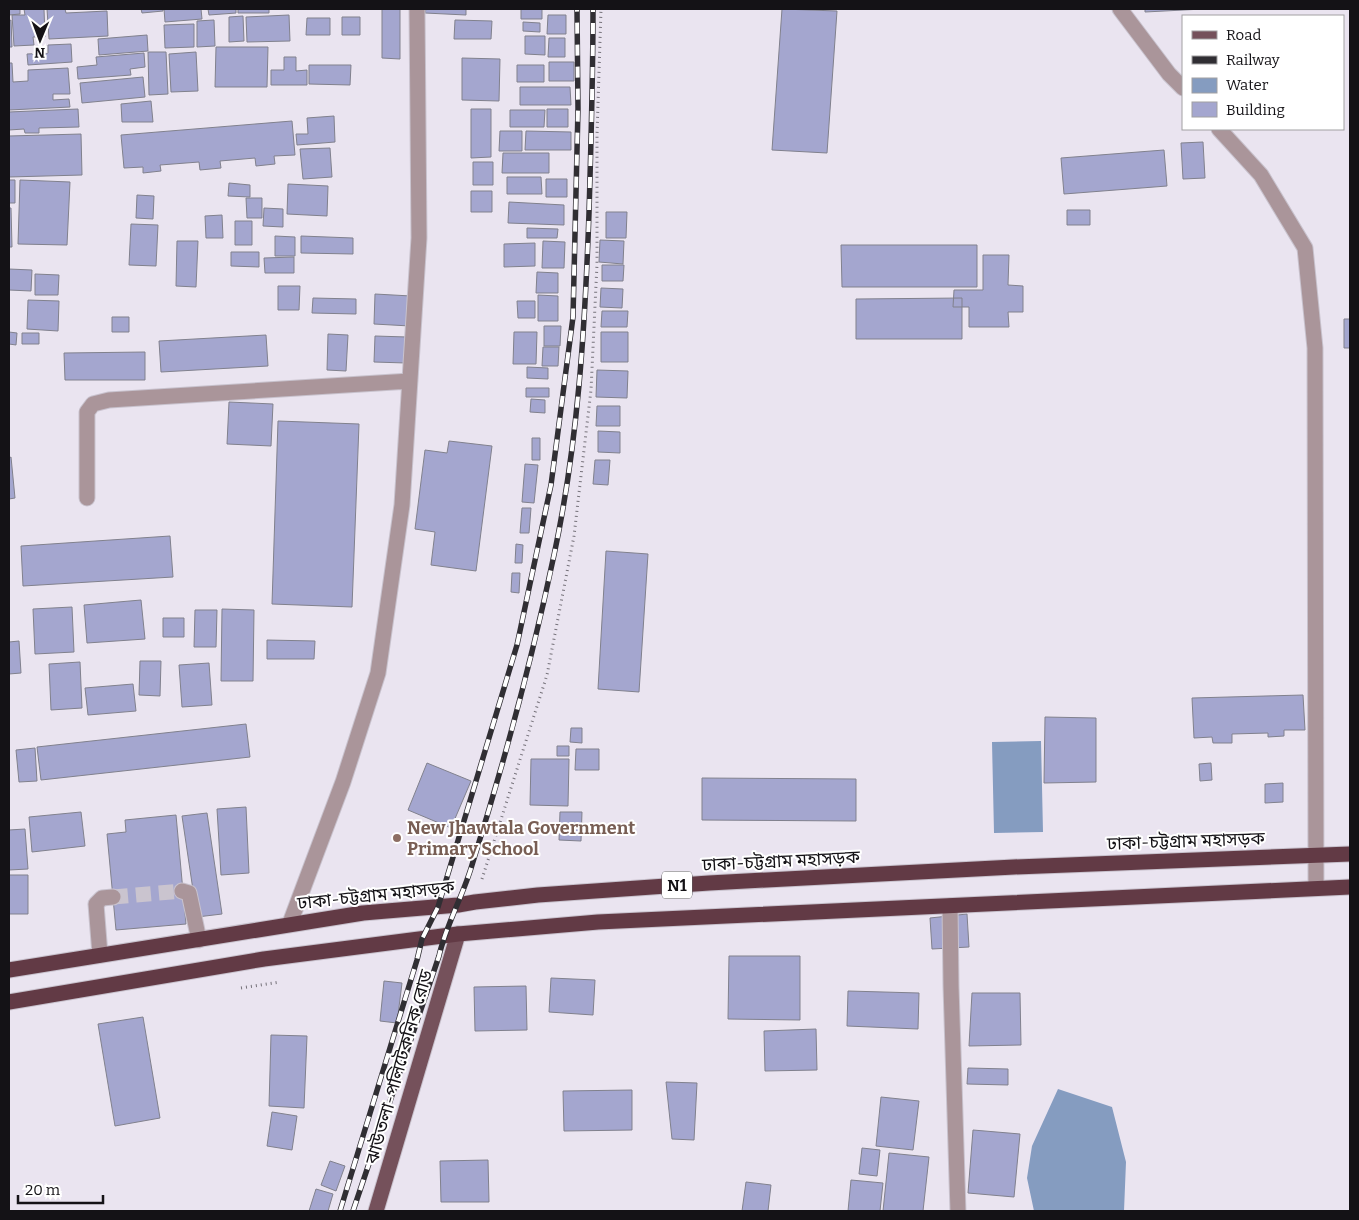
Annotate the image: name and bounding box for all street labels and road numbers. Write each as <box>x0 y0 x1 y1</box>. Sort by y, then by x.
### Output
street label: ঢাকা-চট্টগ্রাম মহাসড়ক <box>1106 827 1266 855</box>
street label: ঢাকা-চট্টগ্রাম মহাসড়ক <box>701 846 861 876</box>
road number: N1 <box>662 872 692 898</box>
street label: ঢাকা-চট্টগ্রাম মহাসড়ক <box>295 876 456 914</box>
street label: ঝাউতলা-পলিটেকনিক রোড <box>360 967 437 1168</box>

